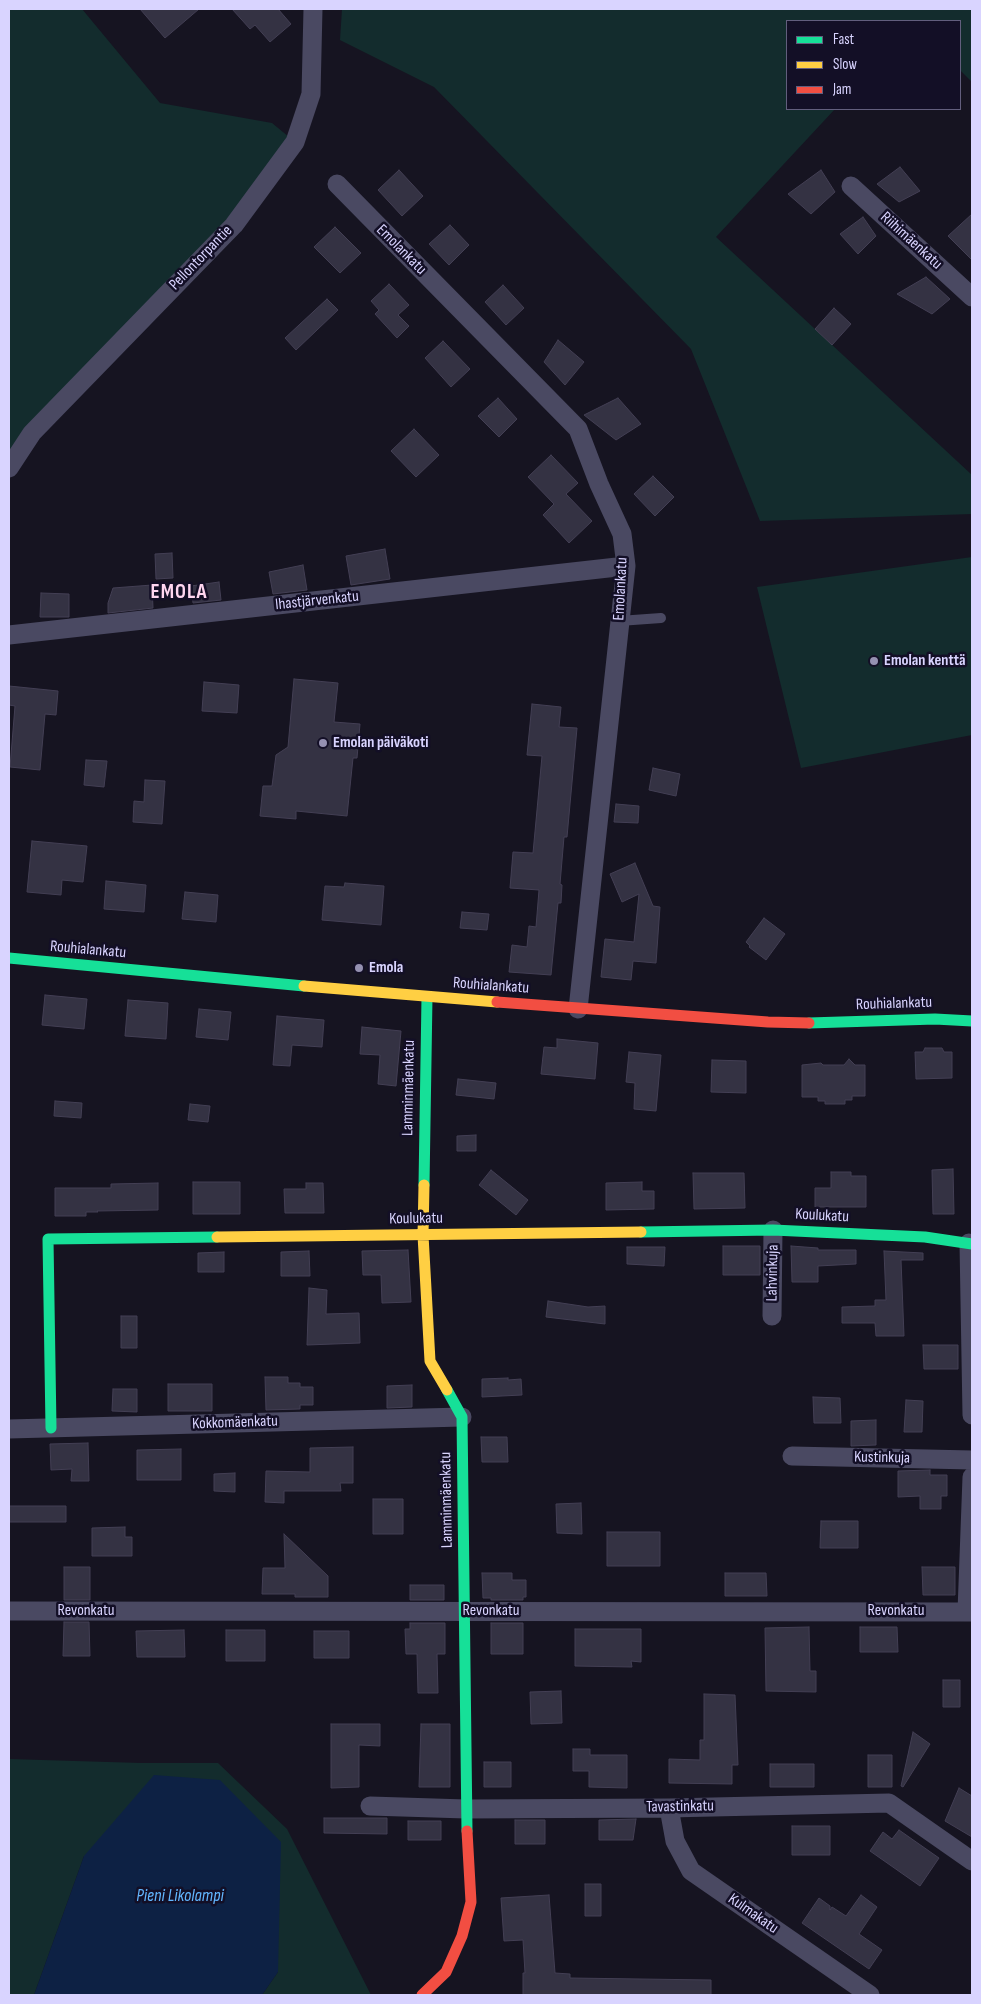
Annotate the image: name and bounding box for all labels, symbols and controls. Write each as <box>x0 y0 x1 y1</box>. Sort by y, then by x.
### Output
legend <box>786 20 961 110</box>
text: Fast <box>833 30 854 49</box>
text: Slow <box>833 55 857 74</box>
text: Jam <box>833 80 851 99</box>
street label: Riihimäenkatu <box>876 208 946 274</box>
street label: Emolankatu <box>372 221 430 279</box>
street label: Pellontorpantie <box>165 222 237 294</box>
street label: Emolankatu <box>610 557 632 621</box>
district label: EMOLA <box>150 580 208 606</box>
street label: Ihastjärvenkatu <box>274 587 360 615</box>
place label: Emolan kenttä <box>884 651 966 671</box>
marker: Emolan kenttä <box>868 655 880 667</box>
place label: Emolan päiväkoti <box>333 733 429 753</box>
marker: Emolan päiväkoti <box>317 737 329 749</box>
street label: Rouhialankatu <box>49 937 127 963</box>
place label: Emola <box>369 958 403 978</box>
marker: Emola <box>353 962 365 974</box>
street label: Rouhialankatu <box>452 974 530 998</box>
street label: Rouhialankatu <box>856 993 932 1015</box>
street label: Lamminmäenkatu <box>399 1040 419 1136</box>
street label: Koulukatu <box>795 1205 849 1227</box>
street label: Koulukatu <box>389 1209 443 1229</box>
street label: Lahvinkuja <box>763 1244 783 1302</box>
street label: Kokkomäenkatu <box>192 1412 278 1434</box>
street label: Kustinkuja <box>854 1448 910 1468</box>
street label: Lamminmäenkatu <box>437 1452 457 1548</box>
street label: Revonkatu <box>58 1601 114 1621</box>
street label: Revonkatu <box>463 1601 519 1621</box>
street label: Revonkatu <box>868 1601 924 1621</box>
street label: Tavastinkatu <box>646 1797 714 1817</box>
water label: Pieni Likolampi <box>136 1885 224 1907</box>
street label: Kulmakatu <box>724 1890 782 1938</box>

